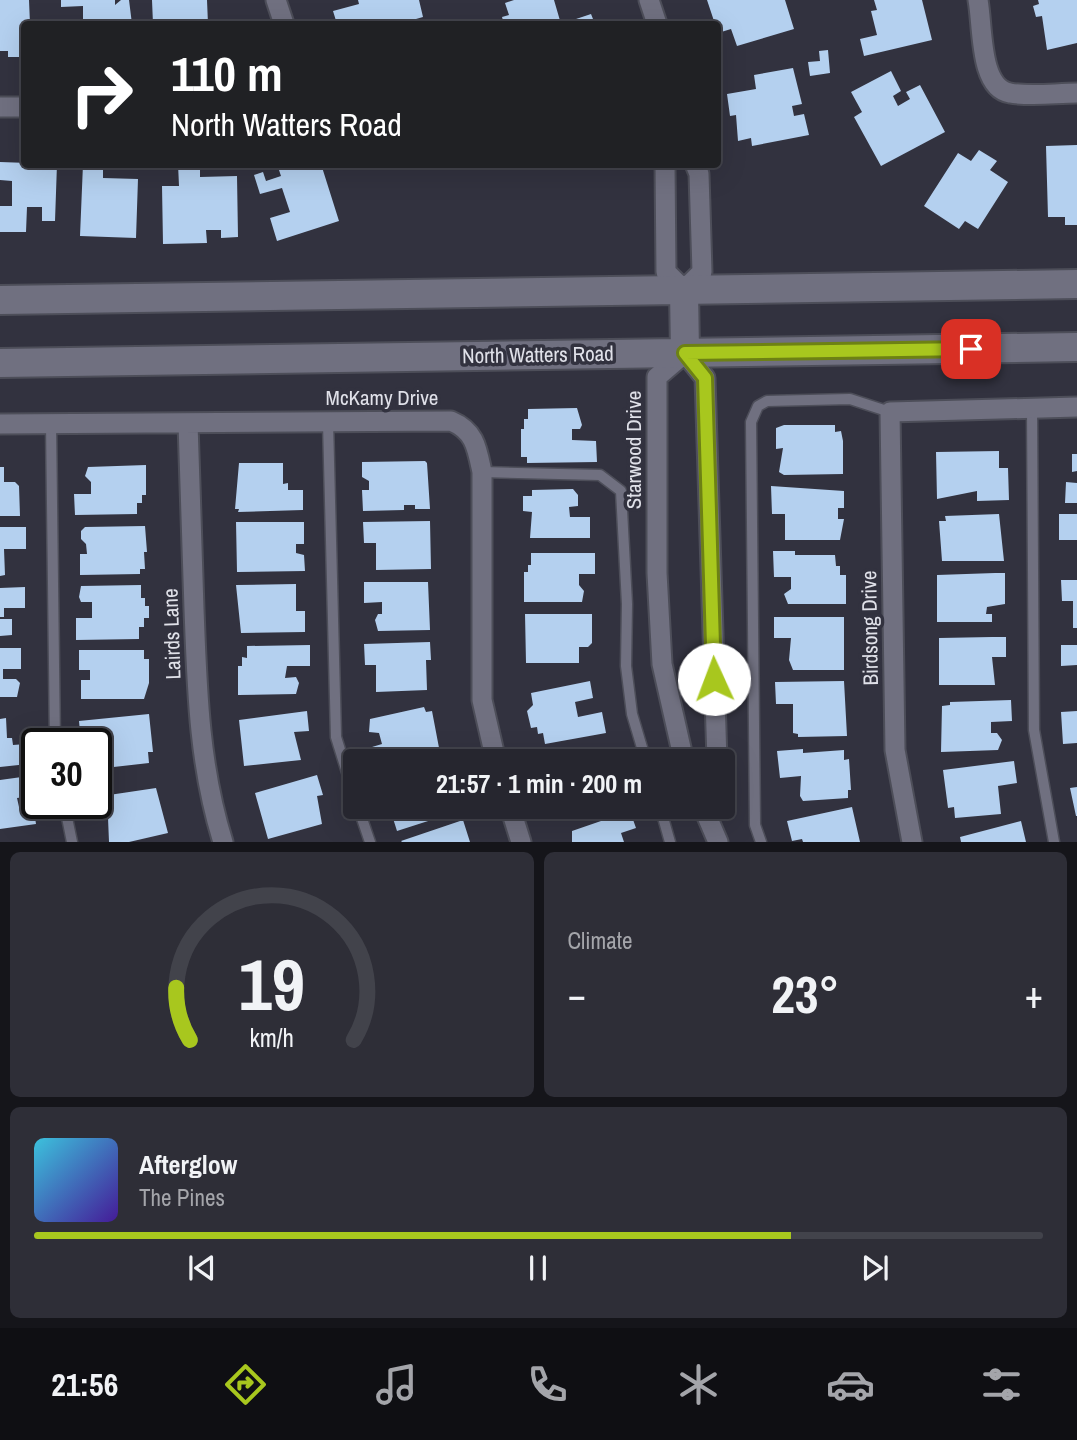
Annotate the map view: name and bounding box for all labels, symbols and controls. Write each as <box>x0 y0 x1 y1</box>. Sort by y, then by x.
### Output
text: 110 m <box>171 40 283 106</box>
icon: right <box>56 49 147 140</box>
text: North Watters Road <box>171 103 402 146</box>
pin <box>941 319 1001 379</box>
icon: arrive <box>952 330 990 368</box>
street label: North Watters Road <box>462 339 614 370</box>
street label: McKamy Drive <box>326 383 438 412</box>
street label: Starwood Drive <box>619 391 648 509</box>
street label: Birdsong Drive <box>854 570 885 686</box>
street label: Lairds Lane <box>155 588 188 680</box>
position arrow <box>677 642 751 716</box>
speed limit sign: 30 <box>21 728 112 819</box>
text: 21:57 · 1 min · 200 m <box>436 766 642 801</box>
text: Climate <box>568 925 632 956</box>
text: 19 <box>239 936 305 1034</box>
text: 23° <box>771 959 839 1029</box>
text: − <box>568 969 586 1020</box>
text: + <box>1025 969 1043 1020</box>
text: km/h <box>250 1021 294 1055</box>
text: Afterglow <box>139 1147 237 1182</box>
text: The Pines <box>139 1182 225 1213</box>
icon: previous <box>183 1249 221 1287</box>
icon: pause <box>519 1249 557 1287</box>
icon: next <box>856 1249 894 1287</box>
icon: directions <box>221 1360 270 1409</box>
icon: music <box>372 1360 421 1409</box>
icon: phone <box>523 1360 572 1409</box>
icon: climate <box>674 1360 723 1409</box>
icon: car <box>826 1360 875 1409</box>
icon: filters <box>977 1360 1026 1409</box>
text: 21:56 <box>51 1363 118 1406</box>

